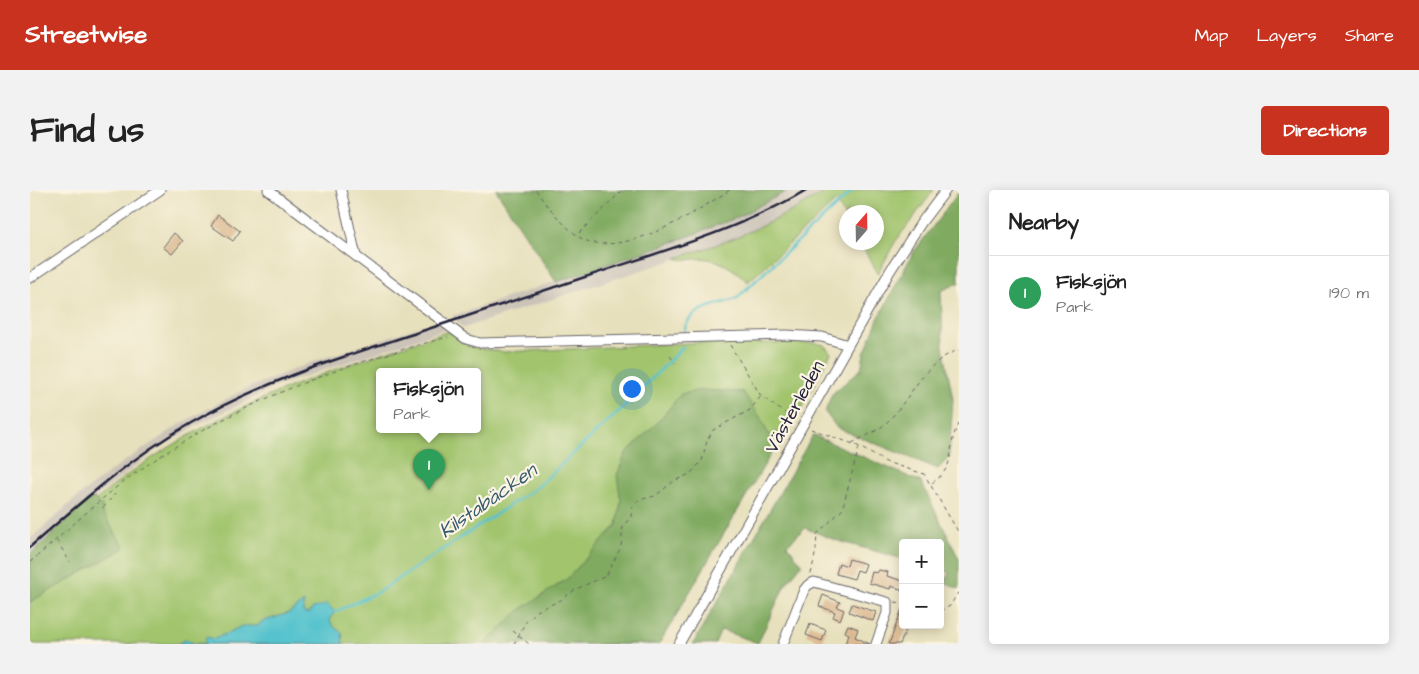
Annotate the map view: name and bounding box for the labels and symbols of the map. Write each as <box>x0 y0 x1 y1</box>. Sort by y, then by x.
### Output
north arrow <box>839 205 884 250</box>
street label: Västerleden <box>758 356 832 458</box>
your location <box>619 376 645 402</box>
pin: 1 <box>413 449 445 490</box>
water label: Kilstabäcken <box>433 456 544 545</box>

